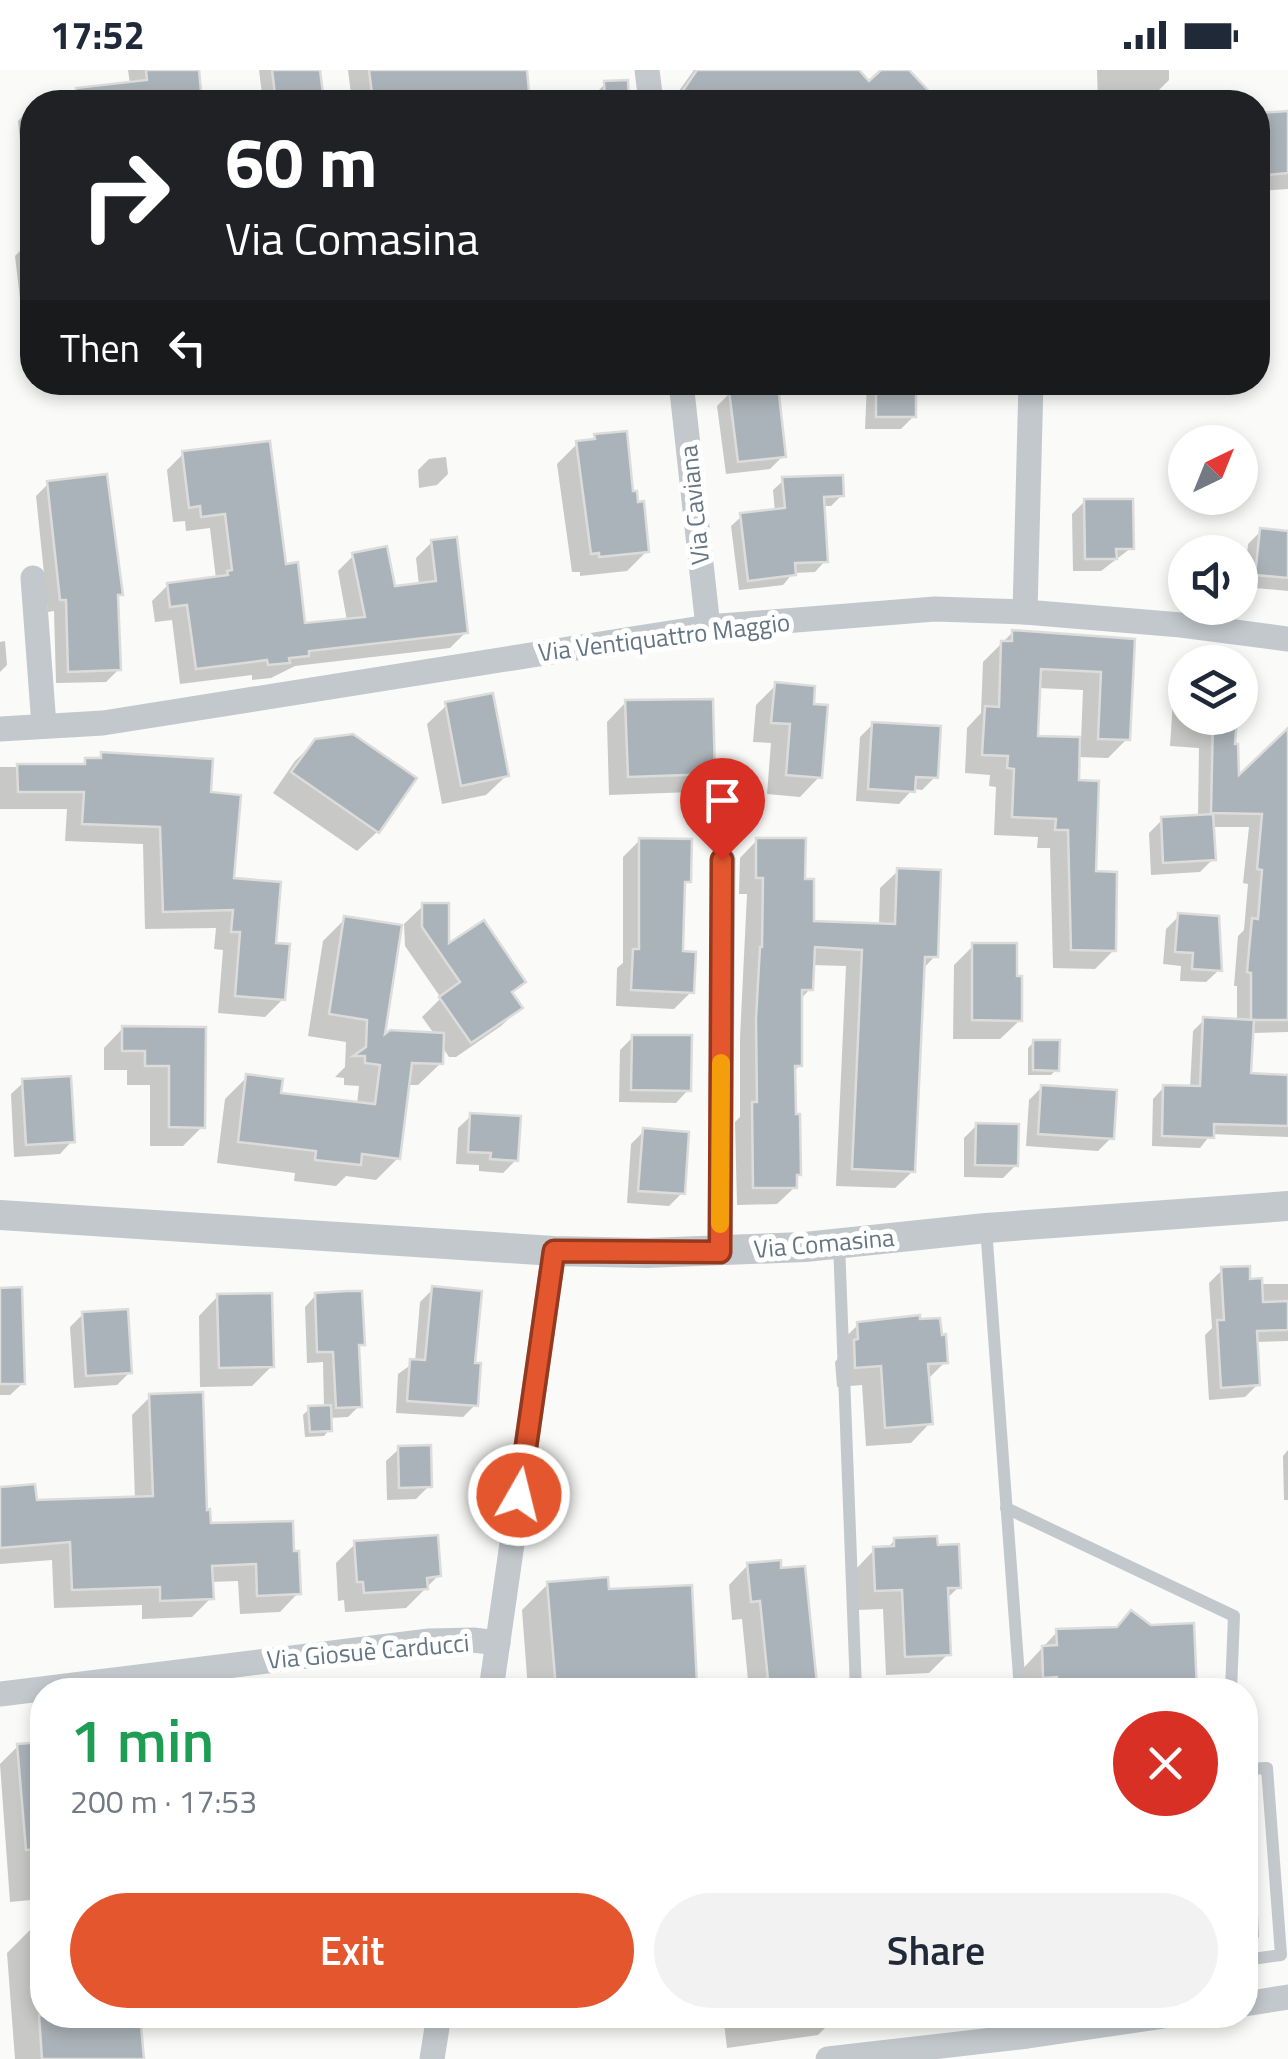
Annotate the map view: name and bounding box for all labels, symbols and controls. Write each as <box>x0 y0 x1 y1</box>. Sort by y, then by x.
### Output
text: 17:52 <box>50 6 145 64</box>
text: 60 m <box>225 108 378 214</box>
icon: right <box>60 130 190 260</box>
text: Via Comasina <box>225 204 479 272</box>
text: Then <box>60 319 140 377</box>
icon: left <box>160 320 215 375</box>
north arrow <box>1168 425 1258 515</box>
map controls <box>1168 425 1258 735</box>
street label: Via Caviana <box>669 443 719 567</box>
button: sound <box>1168 535 1258 625</box>
street label: Via Ventiquattro Maggio <box>536 603 792 671</box>
button: layers <box>1168 645 1258 735</box>
pin <box>680 758 765 861</box>
icon: arrive <box>695 773 750 828</box>
street label: Via Comasina <box>752 1218 896 1268</box>
position arrow <box>467 1443 571 1547</box>
street label: Via Giosuè Carducci <box>265 1623 471 1679</box>
text: 1 min <box>70 1694 214 1785</box>
button: close <box>1113 1711 1218 1816</box>
text: 200 m · 17:53 <box>70 1777 257 1825</box>
button: Exit <box>70 1893 634 2008</box>
button: Share <box>654 1893 1218 2008</box>

